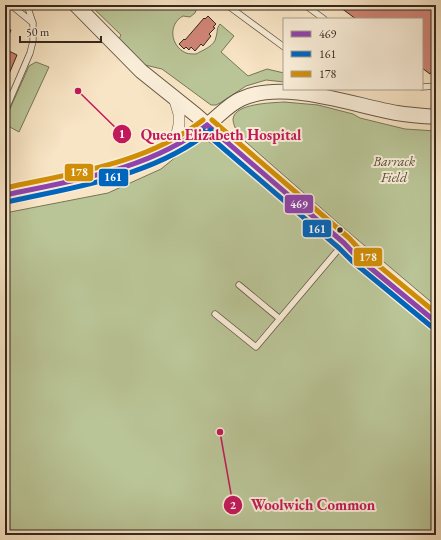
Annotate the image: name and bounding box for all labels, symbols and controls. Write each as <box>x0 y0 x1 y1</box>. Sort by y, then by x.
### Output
scale bar <box>20 18 101 44</box>
legend <box>283 18 423 90</box>
text: 50 m <box>26 24 50 40</box>
text: 469 <box>319 26 337 42</box>
text: 161 <box>319 46 337 62</box>
text: 178 <box>319 66 337 82</box>
callout: Queen Elizabeth Hospital <box>112 121 309 148</box>
text: Queen Elizabeth Hospital <box>141 125 302 144</box>
text: 1 <box>119 126 125 142</box>
park label: Barrack Field <box>372 152 416 186</box>
line badge: 178 <box>64 163 94 182</box>
text: 178 <box>70 165 88 179</box>
line badge: 161 <box>98 168 129 187</box>
text: 161 <box>104 170 122 184</box>
line badge: 469 <box>284 194 314 214</box>
text: 469 <box>290 197 308 211</box>
line badge: 161 <box>302 219 332 238</box>
text: 161 <box>308 222 326 236</box>
unlabelled marker <box>335 225 345 235</box>
line badge: 178 <box>353 247 383 267</box>
text: 178 <box>359 250 377 264</box>
callout: Woolwich Common <box>223 491 383 518</box>
text: Woolwich Common <box>251 495 376 514</box>
text: 2 <box>230 497 237 513</box>

